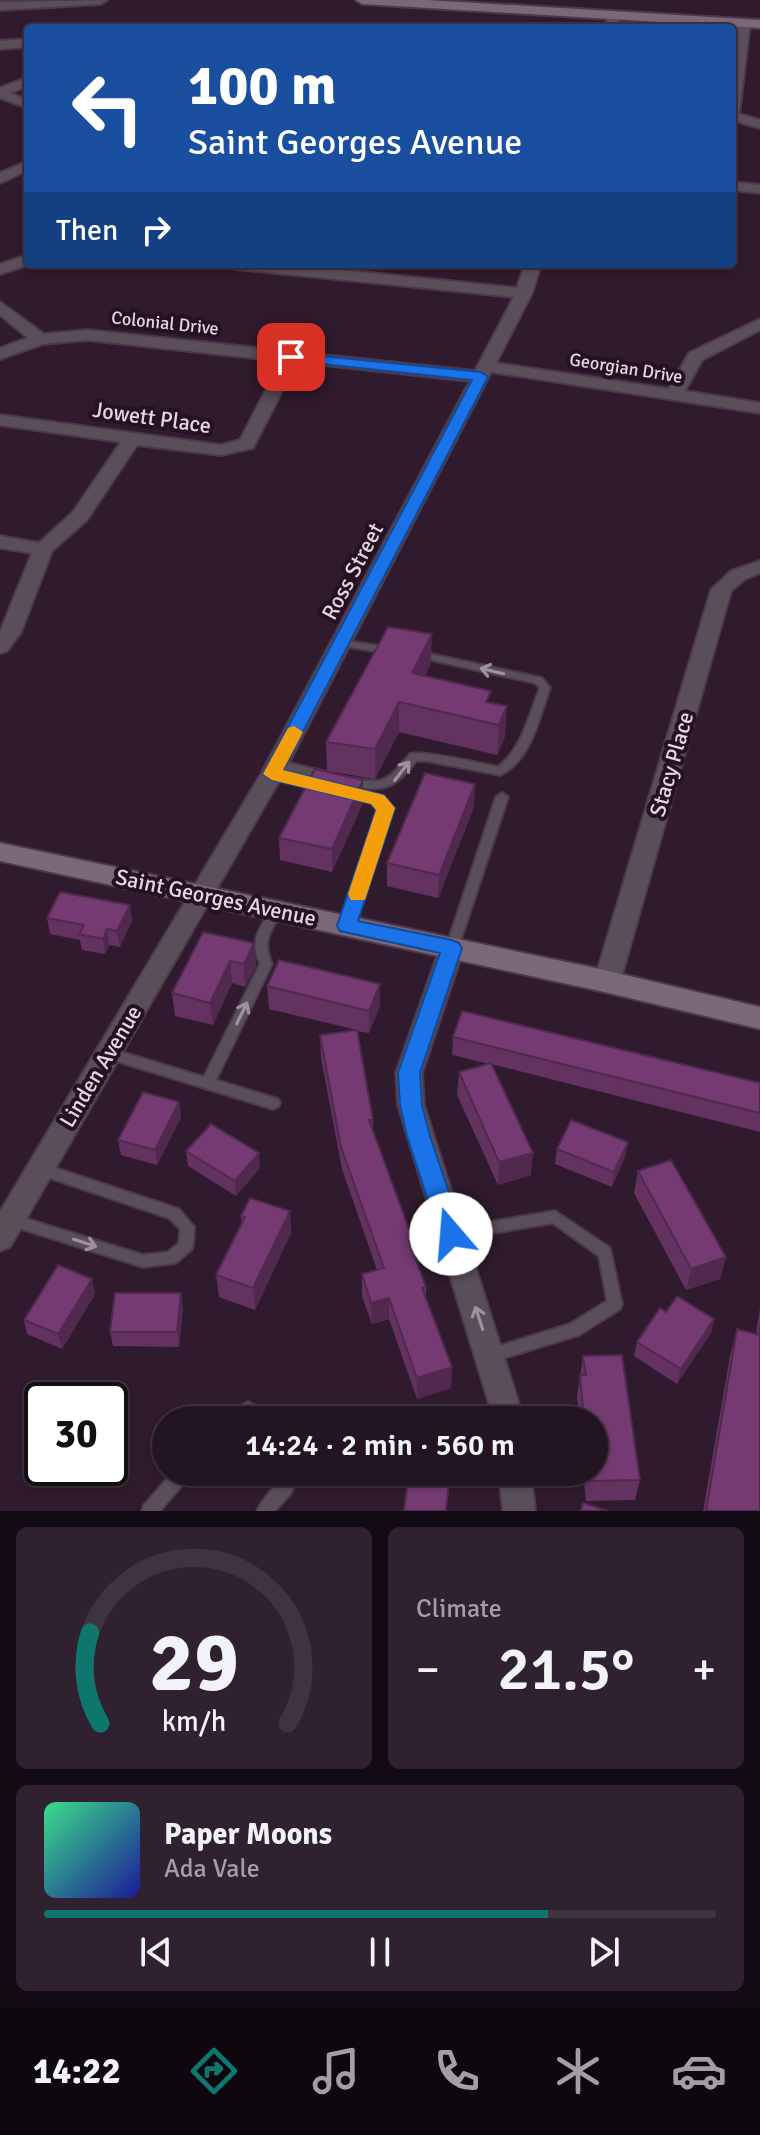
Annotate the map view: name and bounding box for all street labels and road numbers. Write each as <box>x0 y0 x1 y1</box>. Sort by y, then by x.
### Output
street label: Colonial Drive <box>110 306 220 340</box>
street label: Georgian Drive <box>568 348 684 388</box>
street label: Jowett Place <box>91 396 213 439</box>
street label: Ross Street <box>316 518 389 624</box>
street label: Stacy Place <box>644 709 699 820</box>
street label: Saint Georges Avenue <box>113 863 319 932</box>
street label: Linden Avenue <box>53 1000 147 1132</box>

